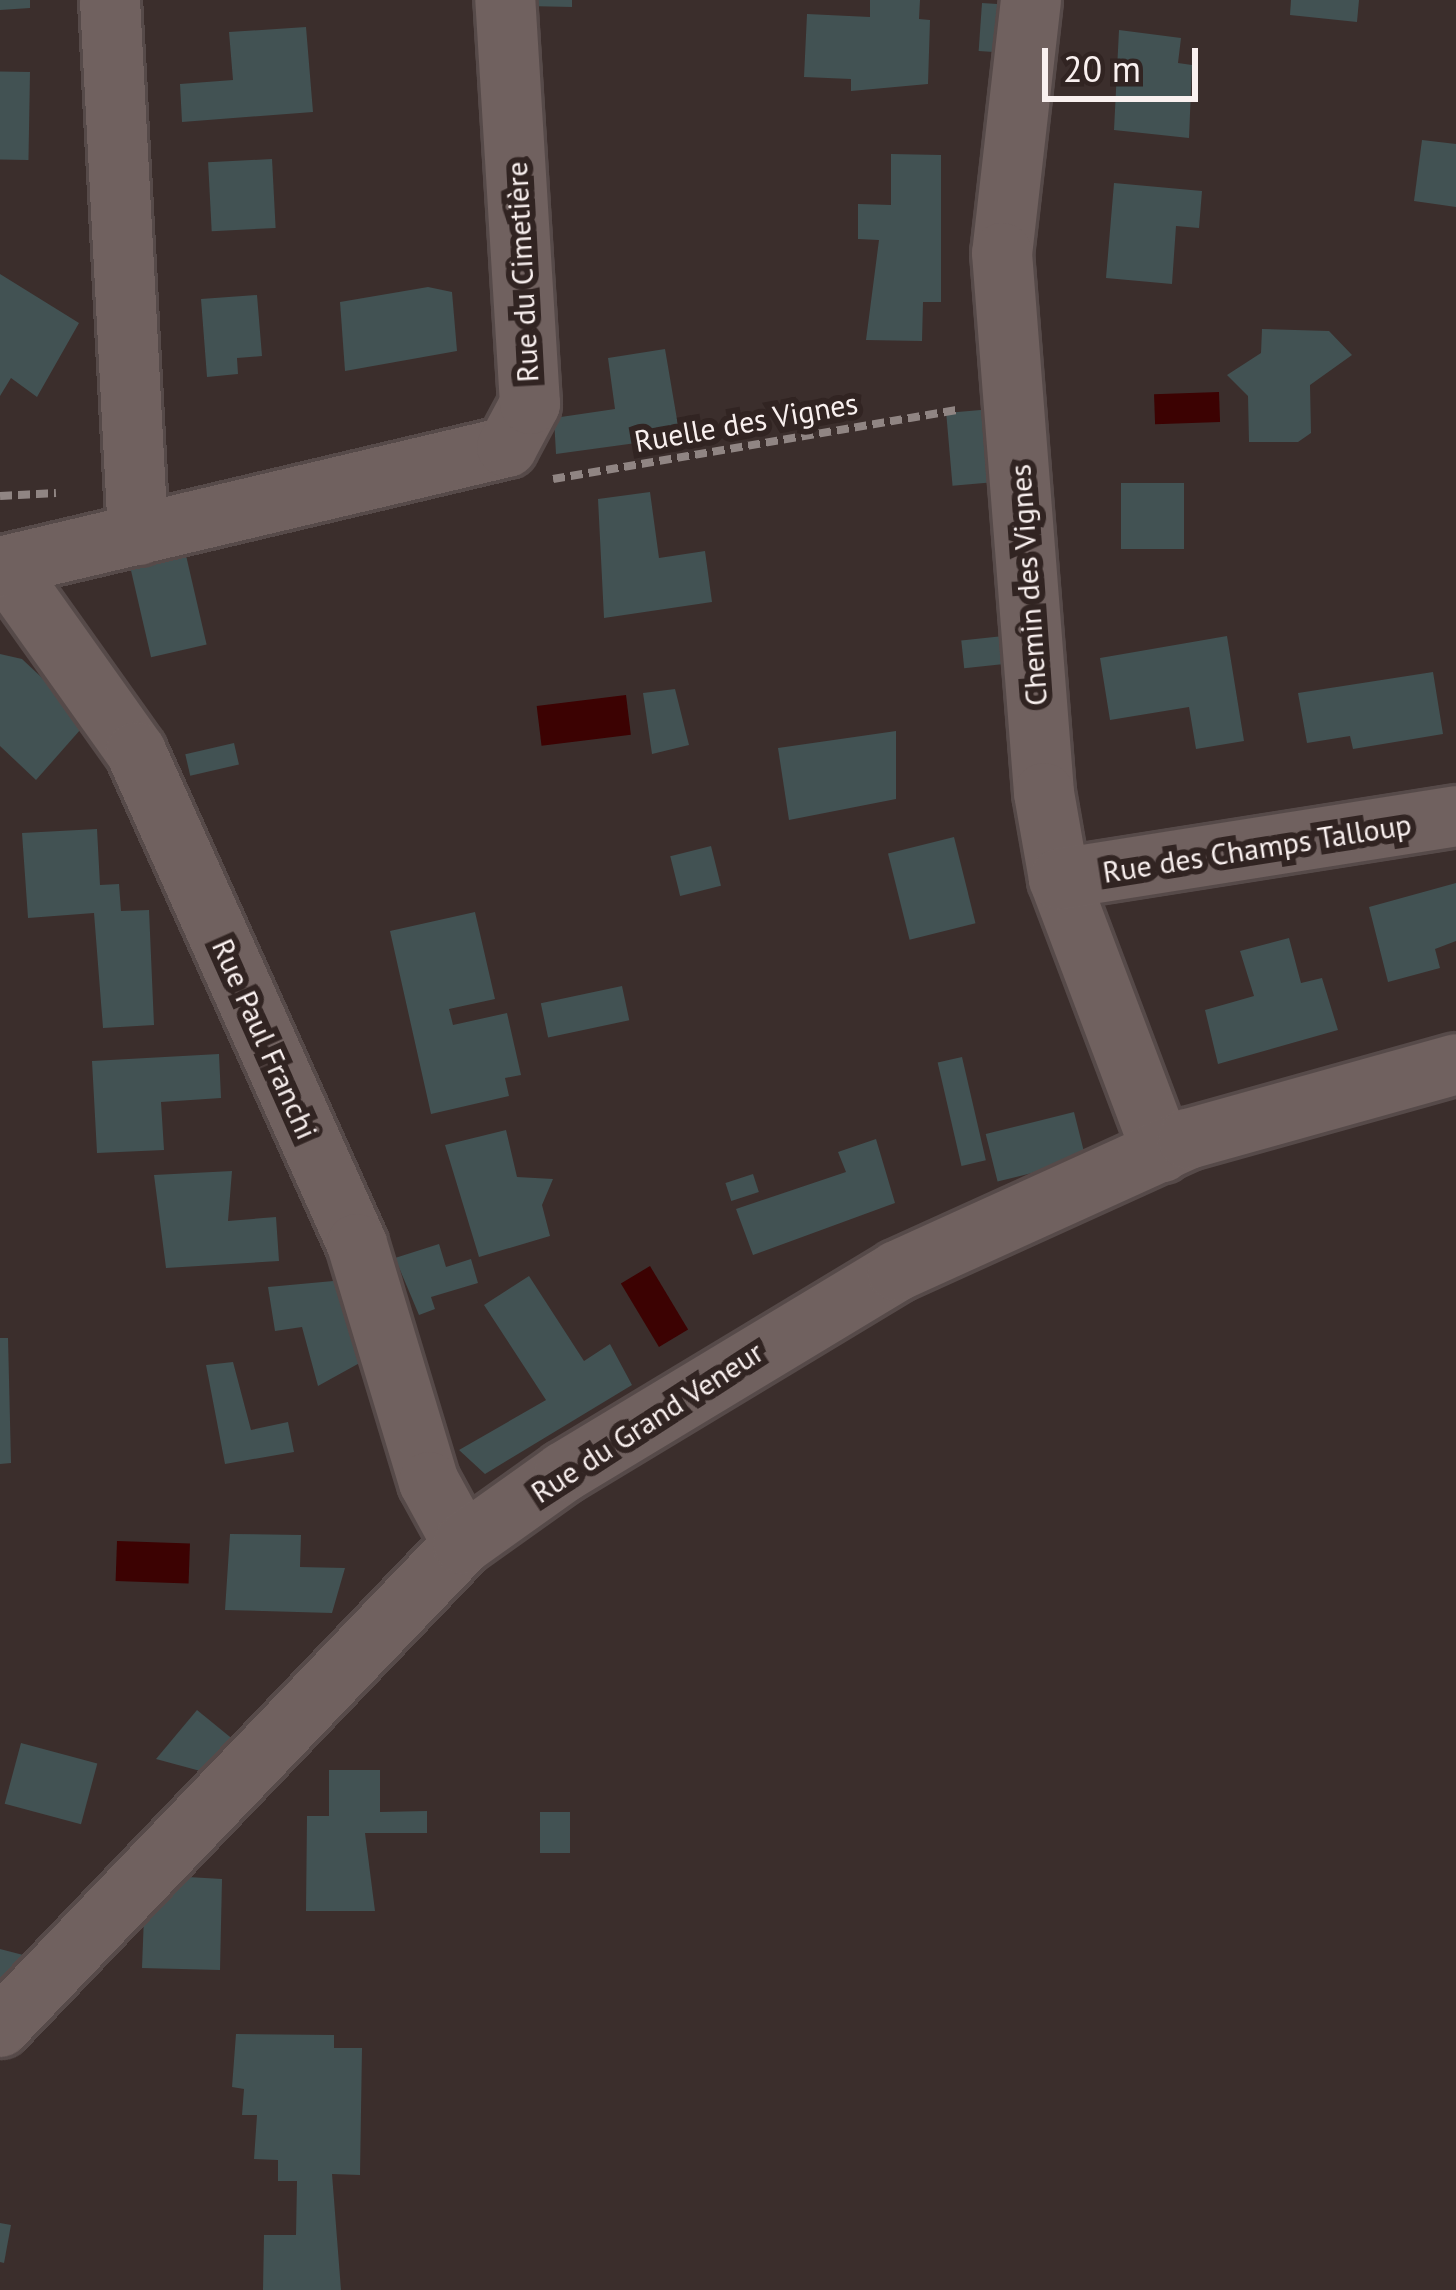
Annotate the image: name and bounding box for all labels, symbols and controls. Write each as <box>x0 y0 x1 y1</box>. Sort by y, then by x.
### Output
scale bar <box>1048 24 1204 98</box>
text: 20 m <box>1063 45 1141 92</box>
street label: Rue du Cimetière <box>498 161 546 383</box>
street label: Ruelle des Vignes <box>631 385 861 459</box>
street label: Chemin des Vignes <box>1002 462 1054 708</box>
street label: Rue des Champs Talloup <box>1100 806 1414 890</box>
street label: Rue Paul Franchi <box>205 933 325 1145</box>
street label: Rue du Grand Veneur <box>524 1333 770 1511</box>

